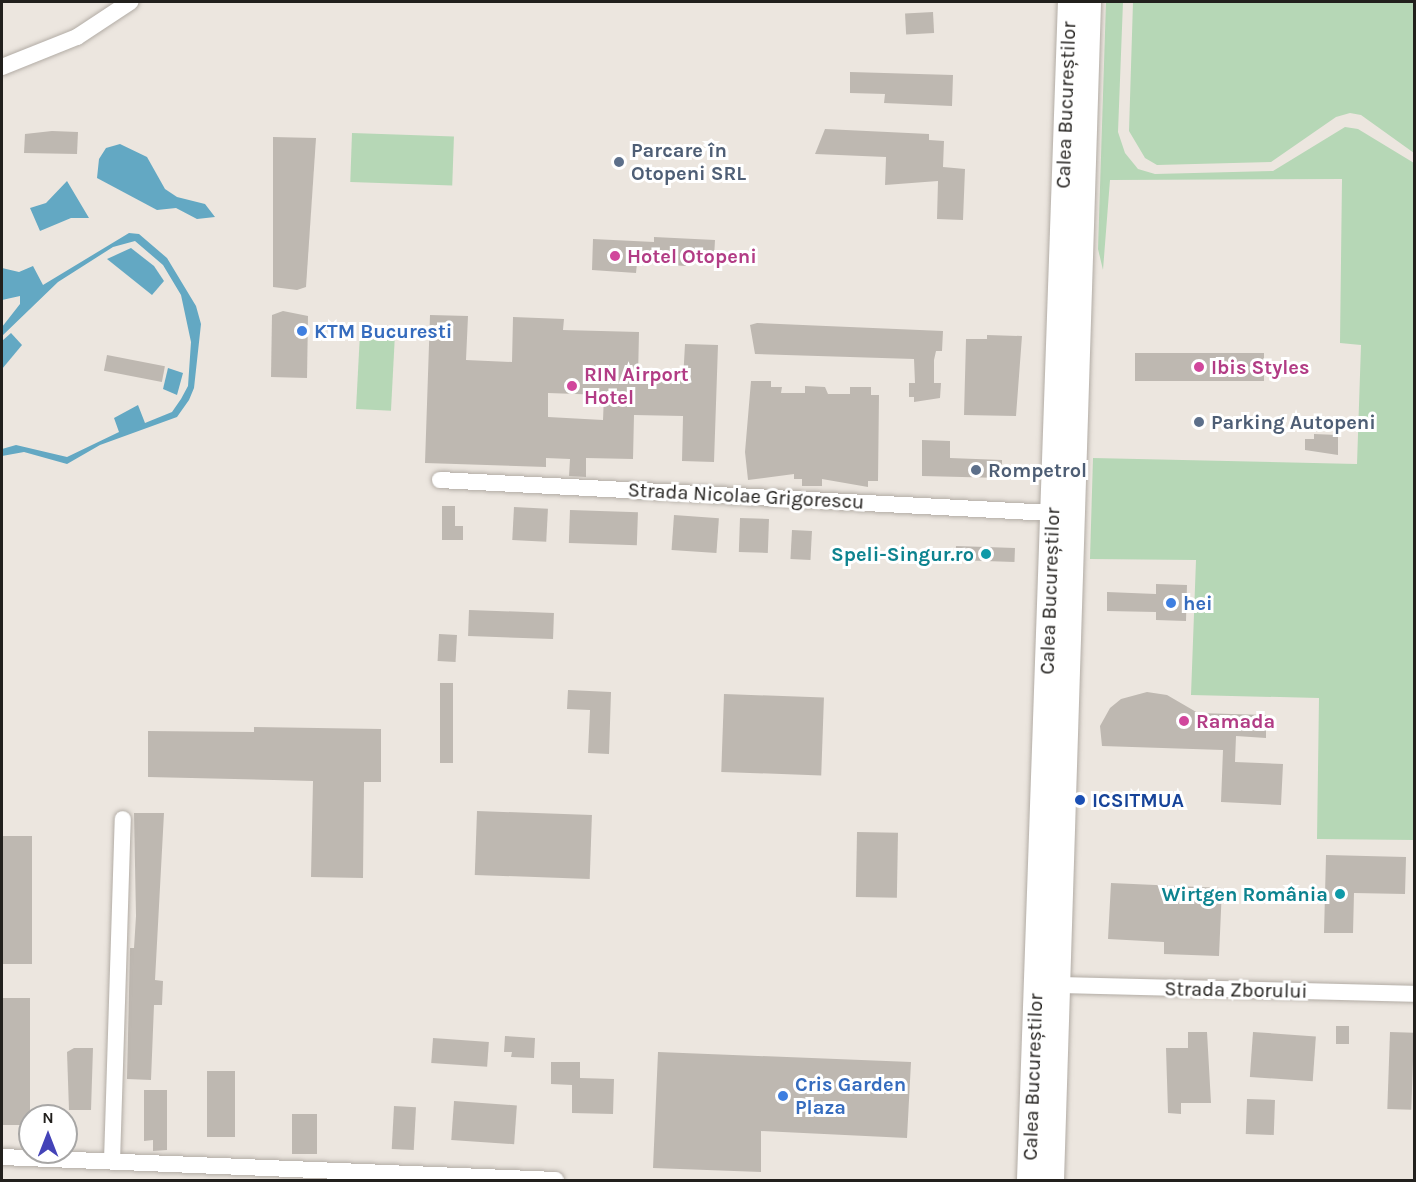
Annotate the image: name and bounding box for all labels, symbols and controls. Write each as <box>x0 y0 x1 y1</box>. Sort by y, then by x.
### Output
street label: Calea Bucureștilor <box>1051 21 1081 189</box>
place label: Parcare în Otopeni SRL <box>631 138 746 185</box>
marker: Parcare în Otopeni SRL <box>612 155 626 169</box>
place label: Hotel Otopeni <box>627 244 757 268</box>
marker: Hotel Otopeni <box>608 249 622 263</box>
place label: KTM Bucuresti <box>314 319 452 343</box>
marker: KTM Bucuresti <box>295 324 309 338</box>
place label: Ibis Styles <box>1211 355 1309 379</box>
marker: Ibis Styles <box>1192 360 1206 374</box>
place label: RIN Airport Hotel <box>584 362 689 409</box>
marker: RIN Airport Hotel <box>565 379 579 393</box>
place label: Parking Autopeni <box>1211 410 1376 434</box>
marker: Parking Autopeni <box>1192 415 1206 429</box>
place label: Rompetrol <box>988 458 1087 482</box>
marker: Rompetrol <box>969 463 983 477</box>
street label: Strada Nicolae Grigorescu <box>627 478 865 514</box>
street label: Calea Bucureștilor <box>1035 507 1065 675</box>
place label: Speli-Singur.ro <box>831 542 974 566</box>
marker: Speli-Singur.ro <box>979 547 993 561</box>
place label: hei <box>1183 591 1213 615</box>
marker: hei <box>1164 596 1178 610</box>
place label: Ramada <box>1196 709 1275 733</box>
marker: Ramada <box>1177 714 1191 728</box>
place label: ICSITMUA <box>1092 788 1184 812</box>
marker: ICSITMUA <box>1073 793 1087 807</box>
place label: Wirtgen România <box>1161 882 1328 906</box>
marker: Wirtgen România <box>1333 887 1347 901</box>
street label: Strada Zborului <box>1164 977 1308 1003</box>
street label: Calea Bucureștilor <box>1018 993 1048 1161</box>
place label: Cris Garden Plaza <box>795 1072 906 1119</box>
marker: Cris Garden Plaza <box>776 1089 790 1103</box>
north arrow <box>18 1104 78 1164</box>
text: N <box>42 1108 54 1127</box>

